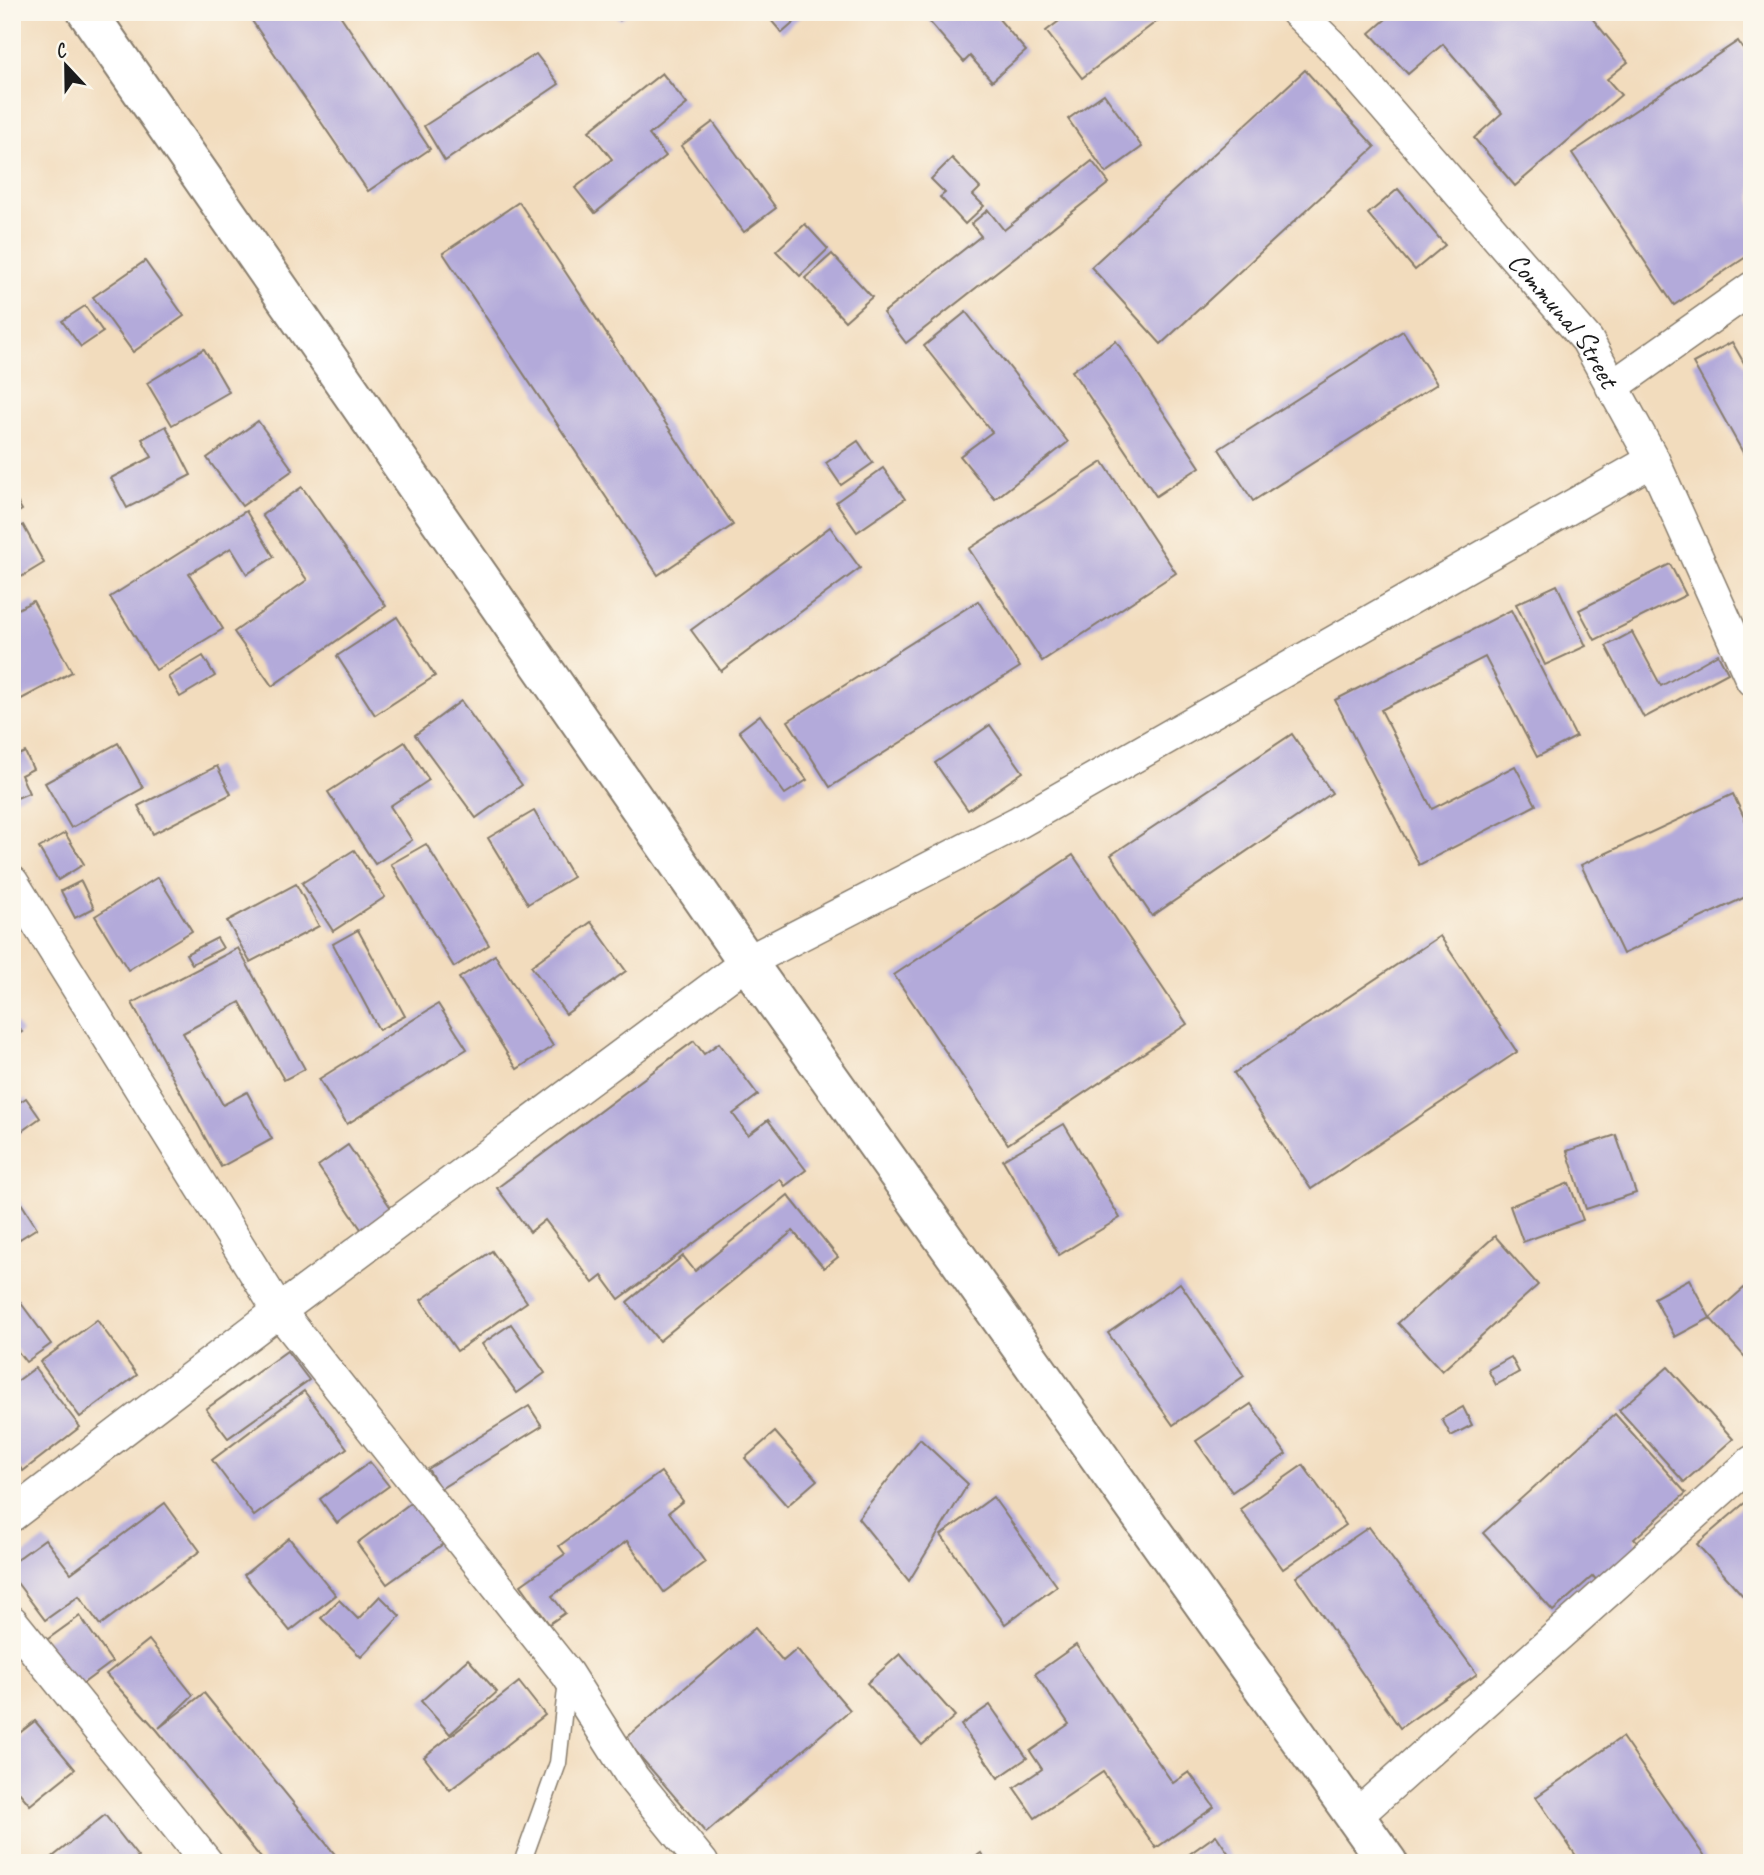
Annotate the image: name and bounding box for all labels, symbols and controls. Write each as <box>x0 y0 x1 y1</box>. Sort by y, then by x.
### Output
north arrow <box>32 32 102 102</box>
text: С <box>51 37 71 64</box>
street label: Communal Street <box>1501 245 1628 396</box>

